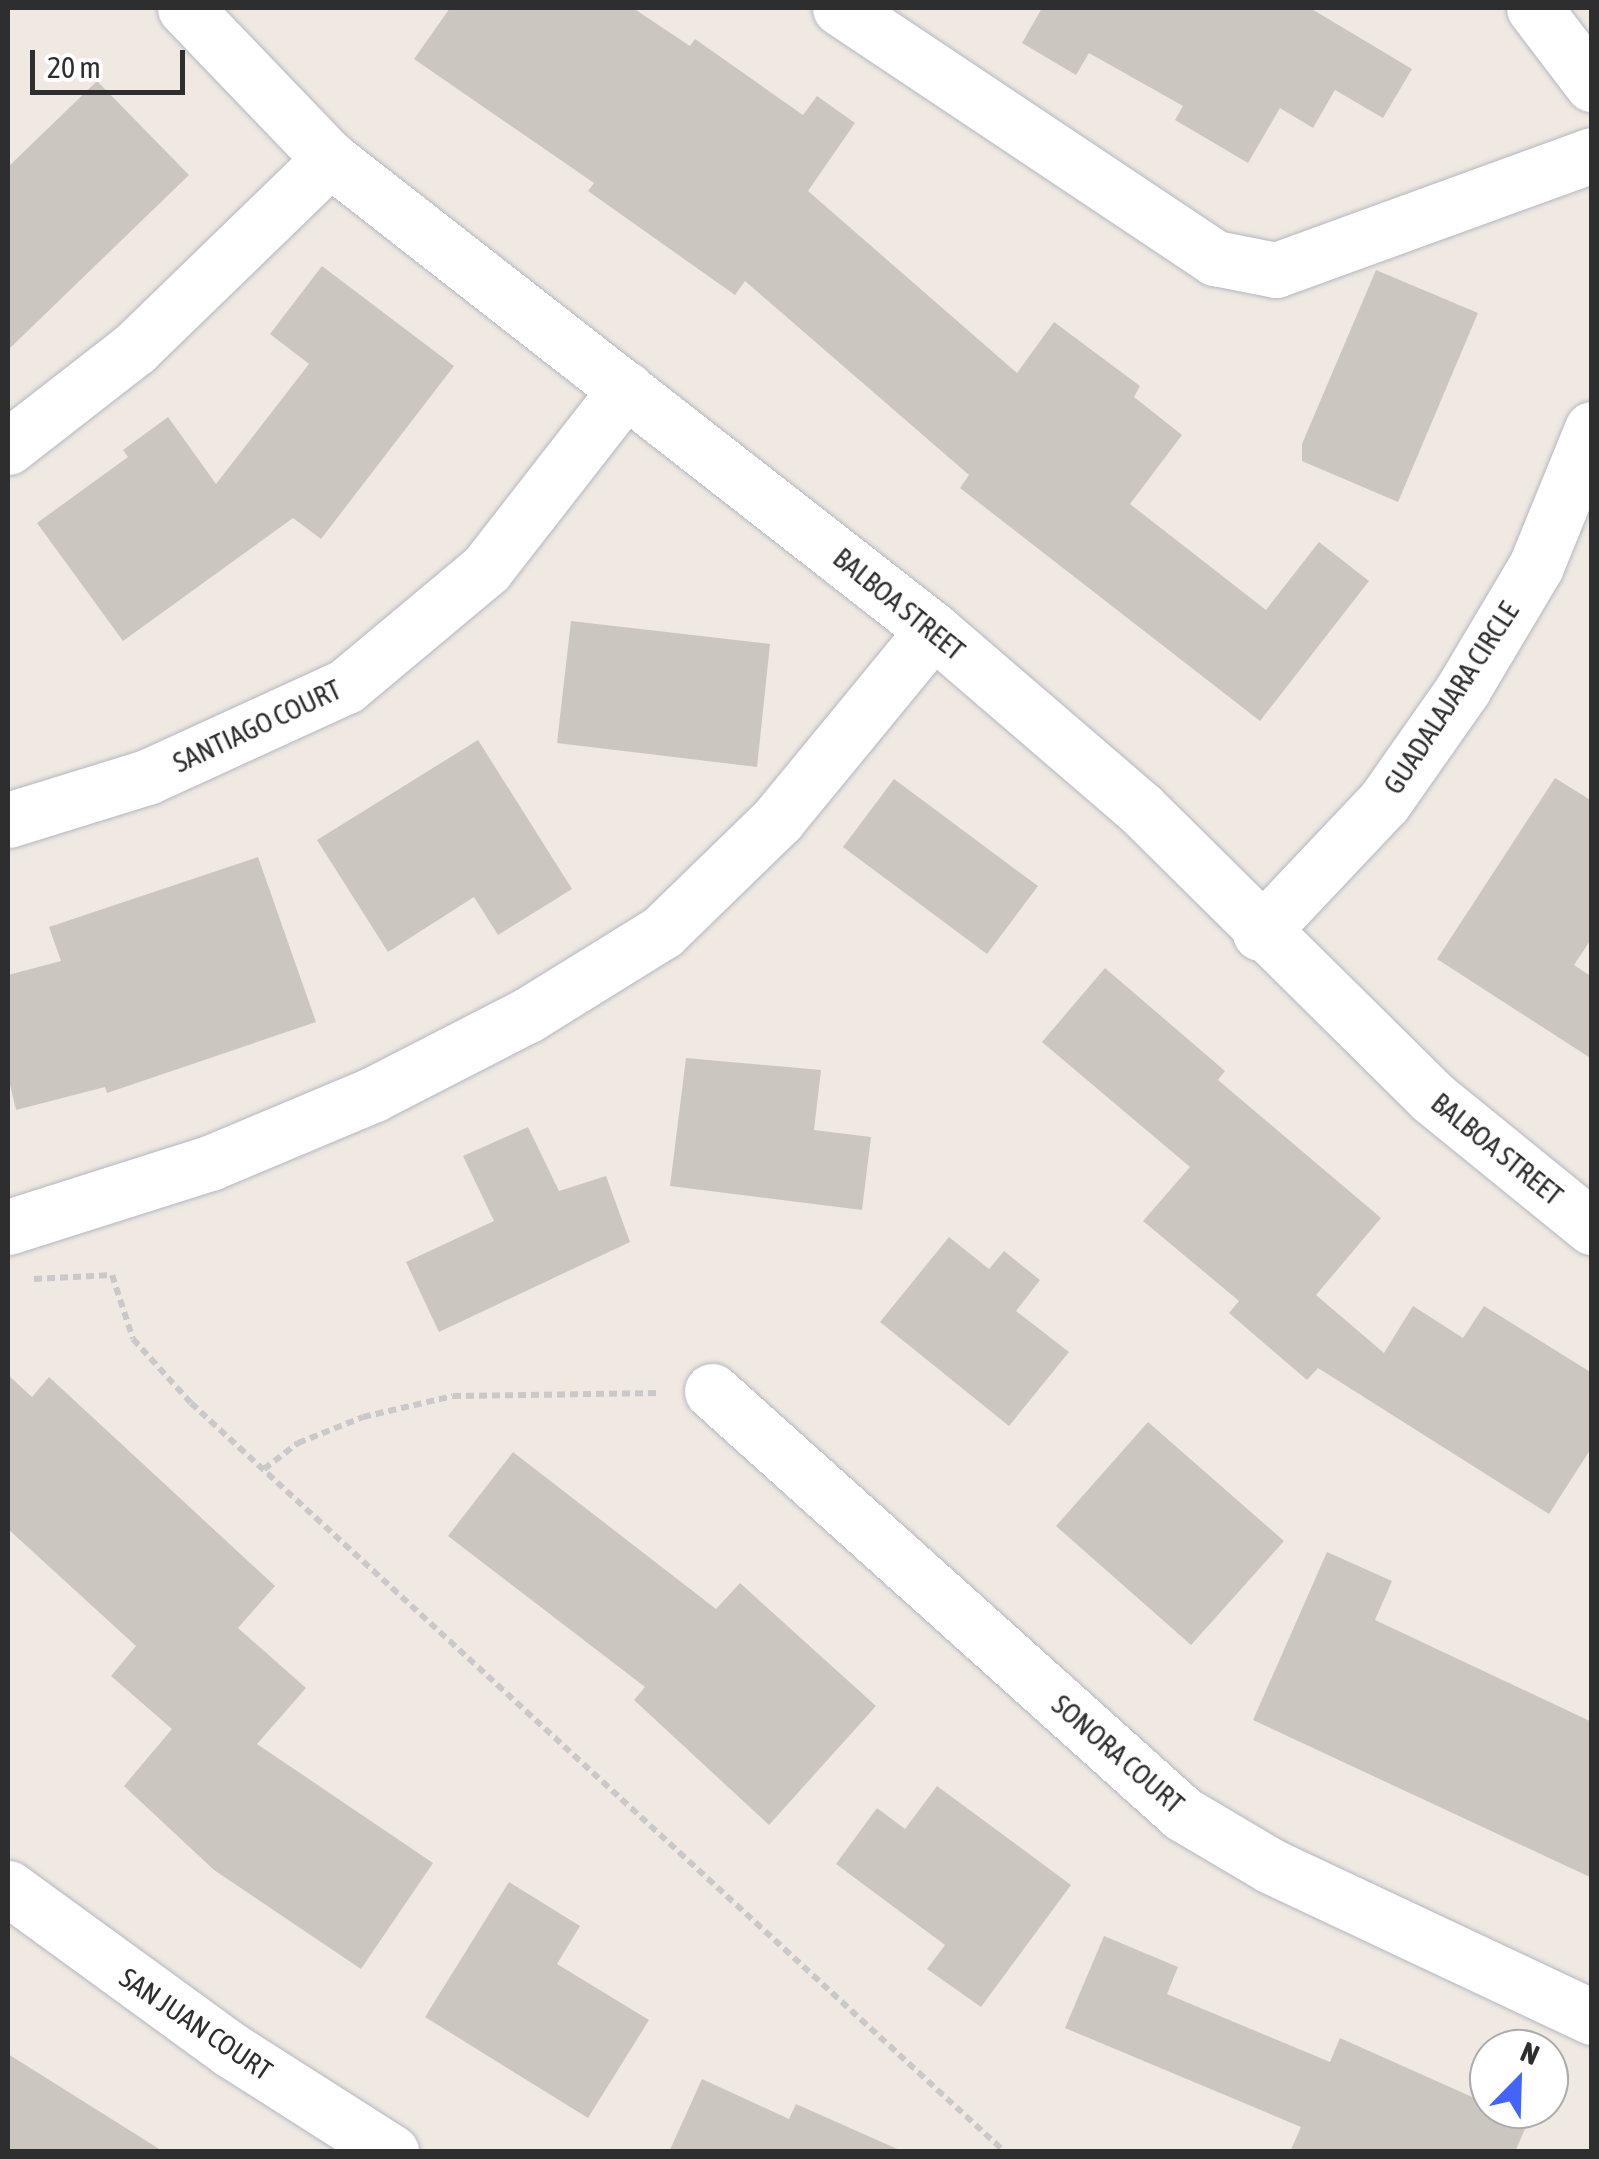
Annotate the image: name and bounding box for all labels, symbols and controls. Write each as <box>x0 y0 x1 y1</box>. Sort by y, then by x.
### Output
scale bar <box>35 30 190 92</box>
text: 20 m <box>47 50 101 84</box>
street label: BALBOA STREET <box>827 541 971 667</box>
street label: GUADALAJARA CIRCLE <box>1376 596 1526 800</box>
street label: SANTIAGO COURT <box>168 672 346 780</box>
street label: BALBOA STREET <box>1425 1086 1569 1212</box>
street label: SONORA COURT <box>1045 1688 1191 1820</box>
street label: SAN JUAN COURT <box>113 1961 279 2087</box>
north arrow <box>1469 2029 1569 2129</box>
text: N <box>1516 2035 1544 2071</box>

